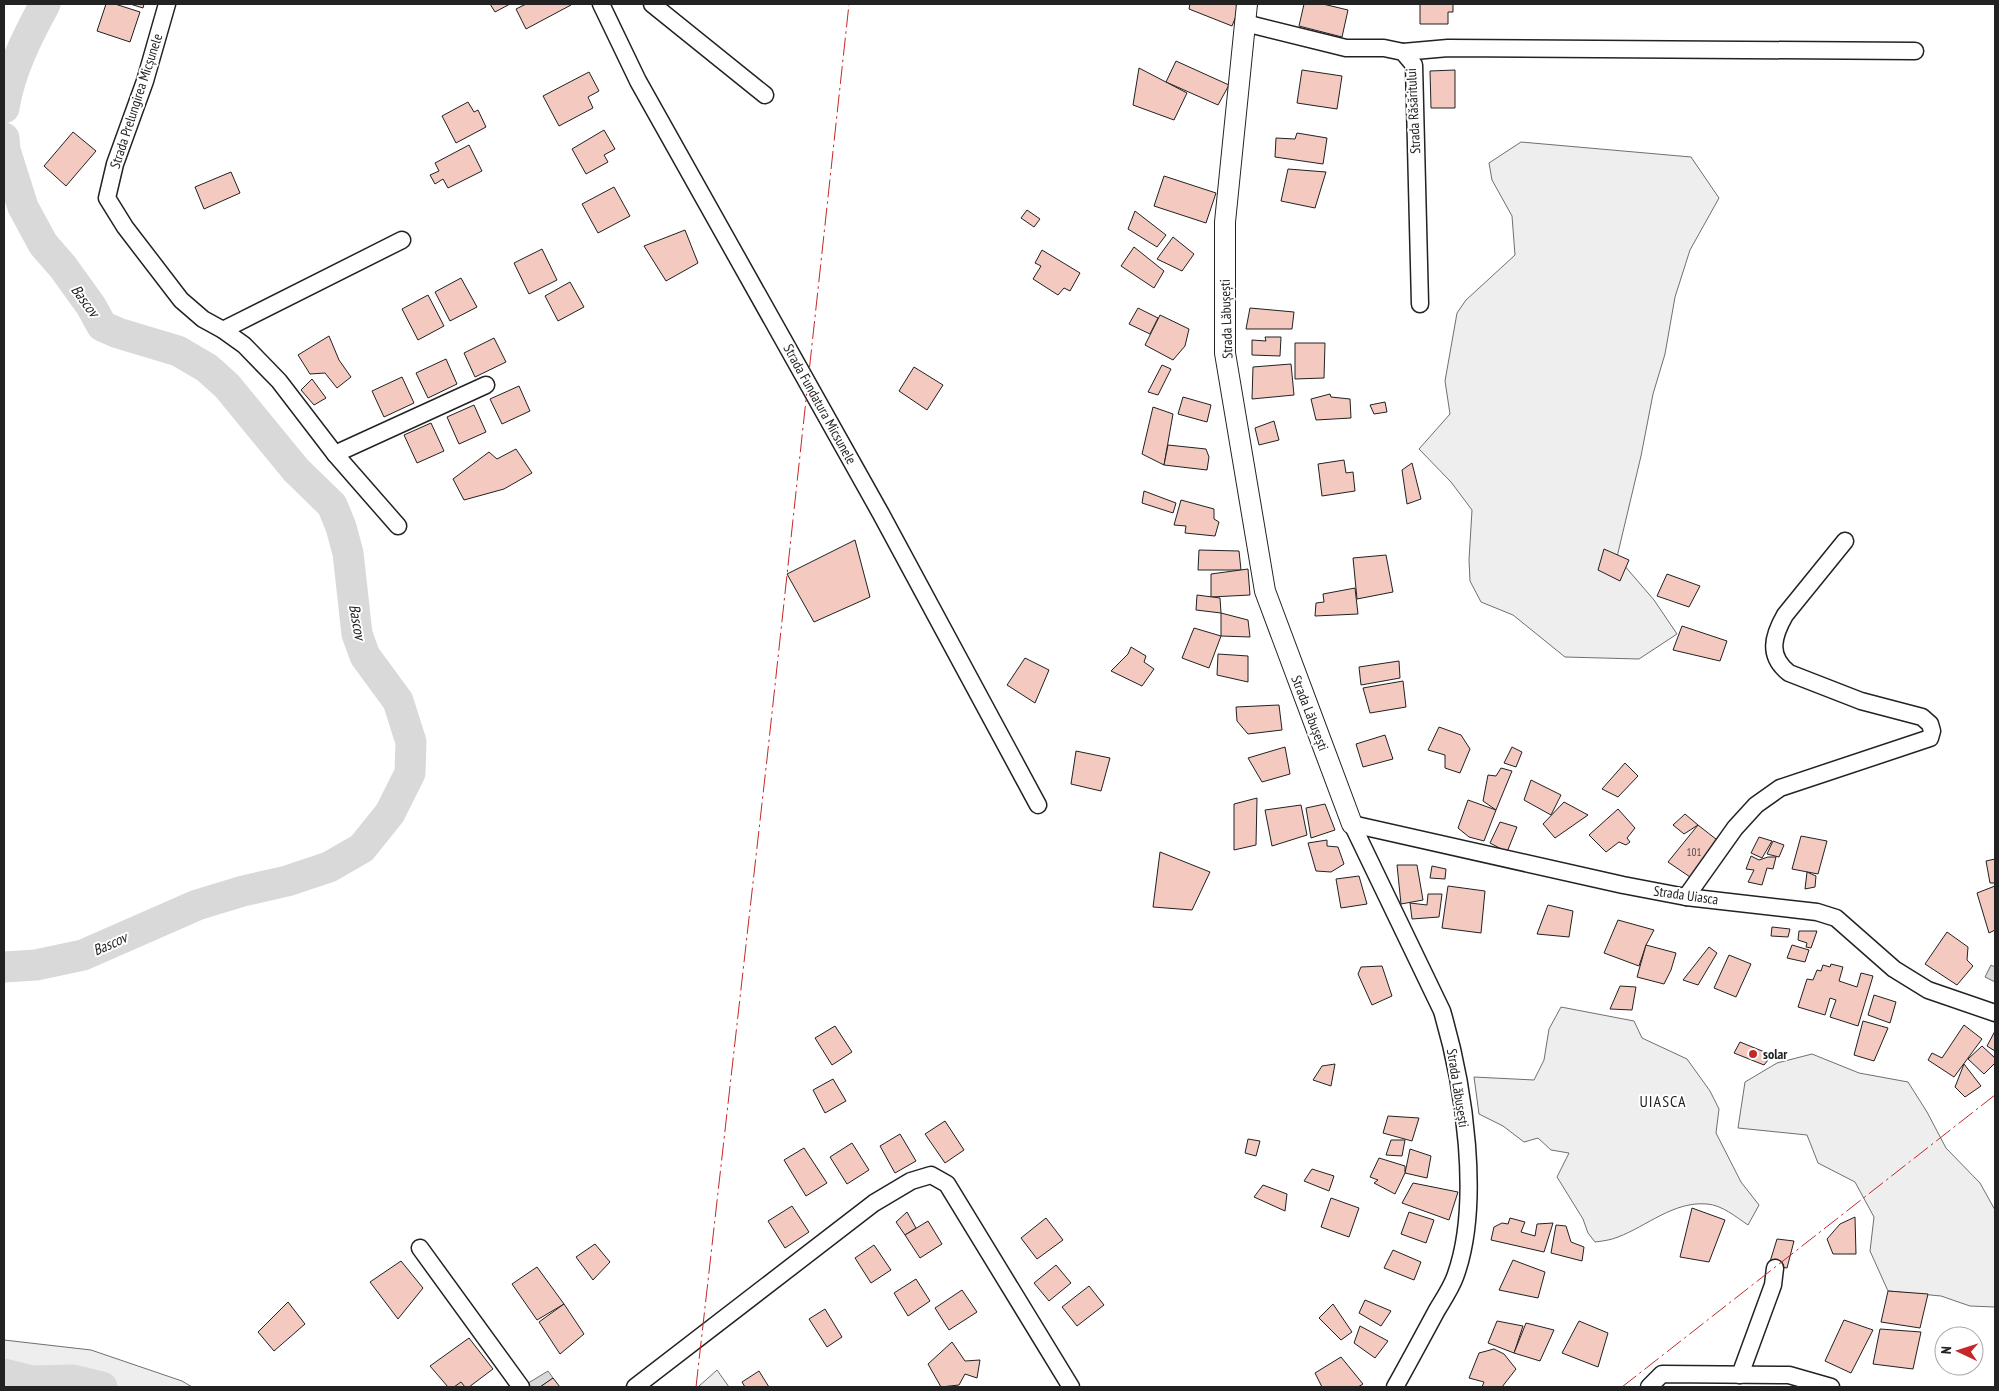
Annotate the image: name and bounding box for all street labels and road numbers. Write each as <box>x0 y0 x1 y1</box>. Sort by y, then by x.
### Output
street label: Strada Prelungirea Micșunele <box>106 31 166 171</box>
street label: Strada Răsăritului <box>1402 68 1424 154</box>
street label: Strada Lăbușești <box>1216 279 1236 359</box>
street label: Strada Fundatura Micsunele <box>779 341 861 467</box>
street label: Strada Lăbușești <box>1287 673 1333 753</box>
street label: Strada Uiasca <box>1652 882 1720 908</box>
street label: Strada Lăbușești <box>1443 1047 1473 1129</box>

